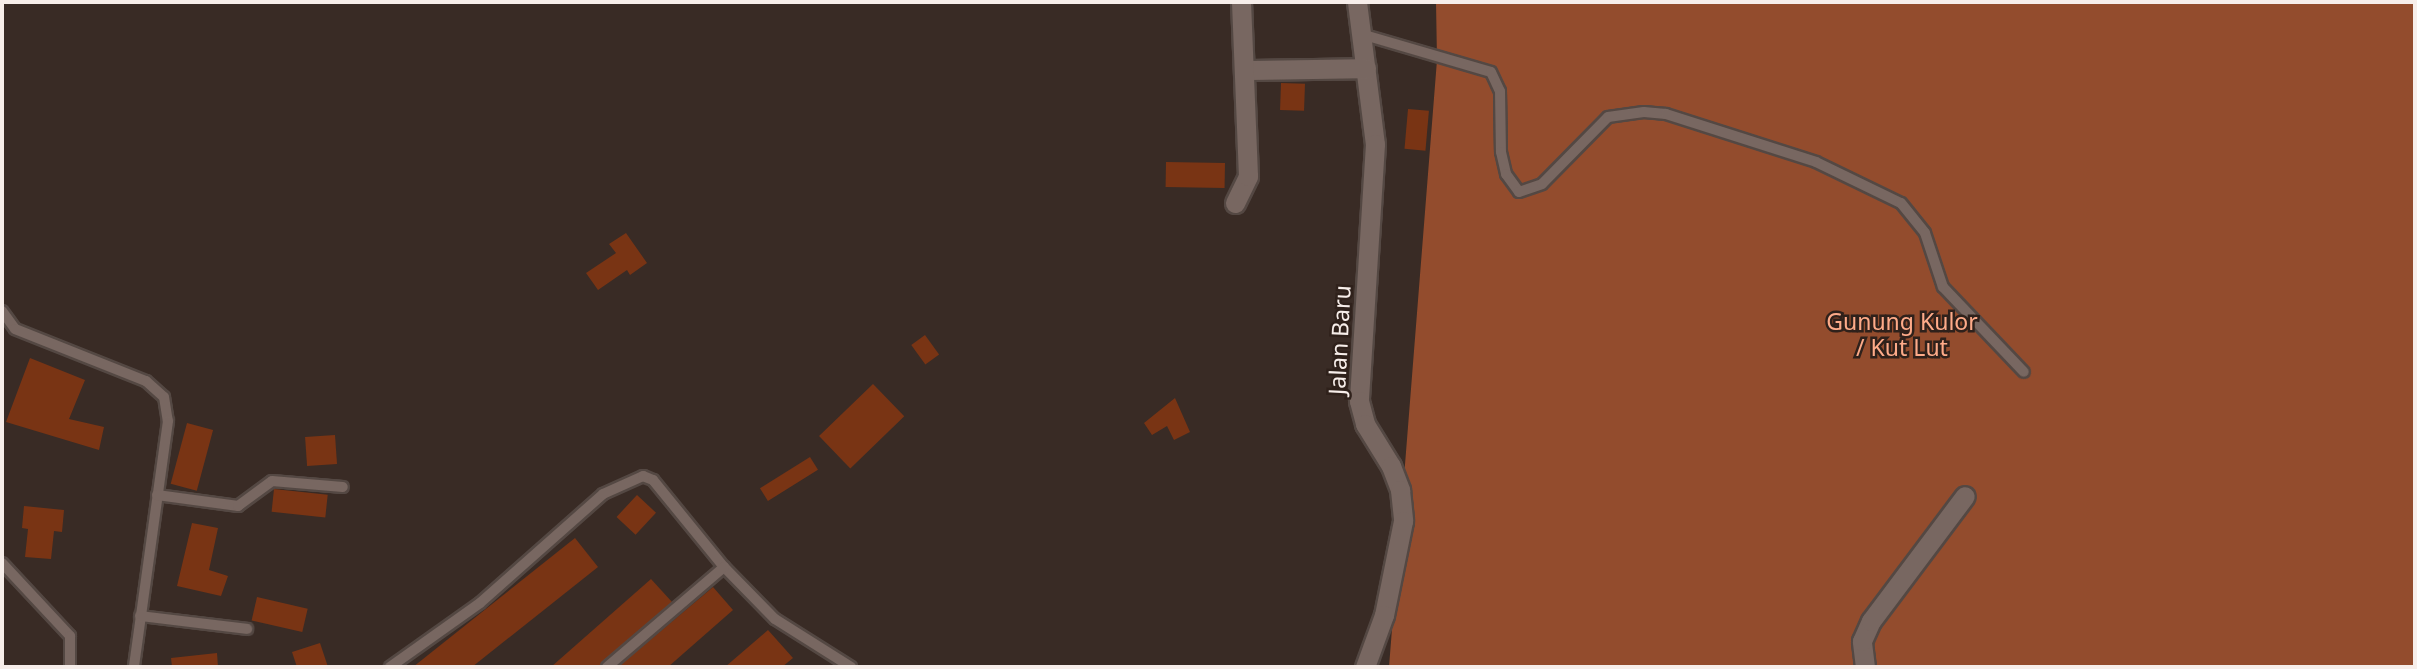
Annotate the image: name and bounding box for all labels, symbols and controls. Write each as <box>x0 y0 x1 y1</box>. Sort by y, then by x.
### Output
street label: Jalan Baru <box>1322 284 1356 396</box>
park label: Gunung Kulor / Kut Lut <box>1826 307 1978 361</box>

